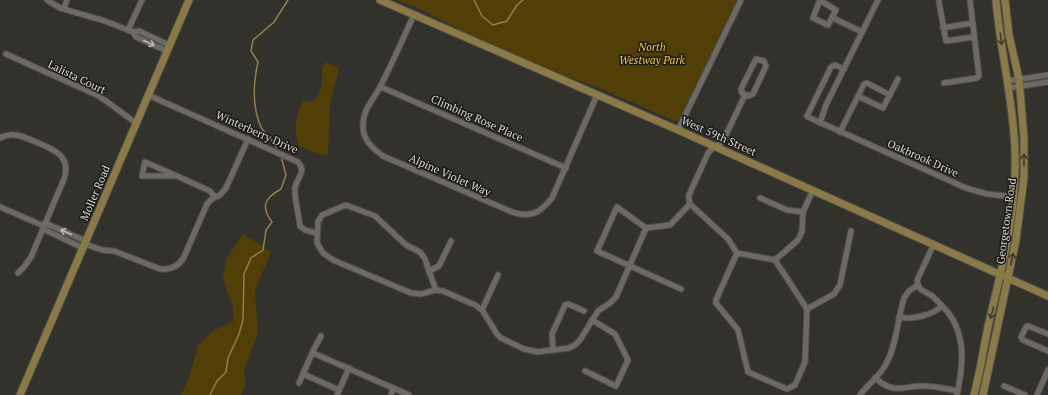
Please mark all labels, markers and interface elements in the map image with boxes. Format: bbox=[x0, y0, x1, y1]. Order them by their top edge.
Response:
one-way arrow bbox=[997, 32, 1005, 45]
one-way arrow bbox=[142, 40, 154, 47]
park label: North Westway Park bbox=[619, 40, 686, 67]
street label: Lalista Court bbox=[46, 57, 108, 97]
street label: Climbing Rose Place bbox=[429, 91, 526, 145]
street label: Winterberry Drive bbox=[214, 108, 301, 157]
street label: West 59th Street bbox=[679, 113, 759, 159]
street label: Oakbrook Drive bbox=[885, 136, 961, 180]
street label: Alpine Violet Way bbox=[407, 151, 493, 199]
one-way arrow bbox=[1020, 154, 1028, 167]
street label: Moller Road bbox=[77, 163, 113, 223]
street label: Georgetown Road bbox=[993, 177, 1019, 265]
one-way arrow bbox=[60, 227, 72, 235]
one-way arrow bbox=[1009, 253, 1017, 266]
one-way arrow bbox=[987, 306, 995, 319]

